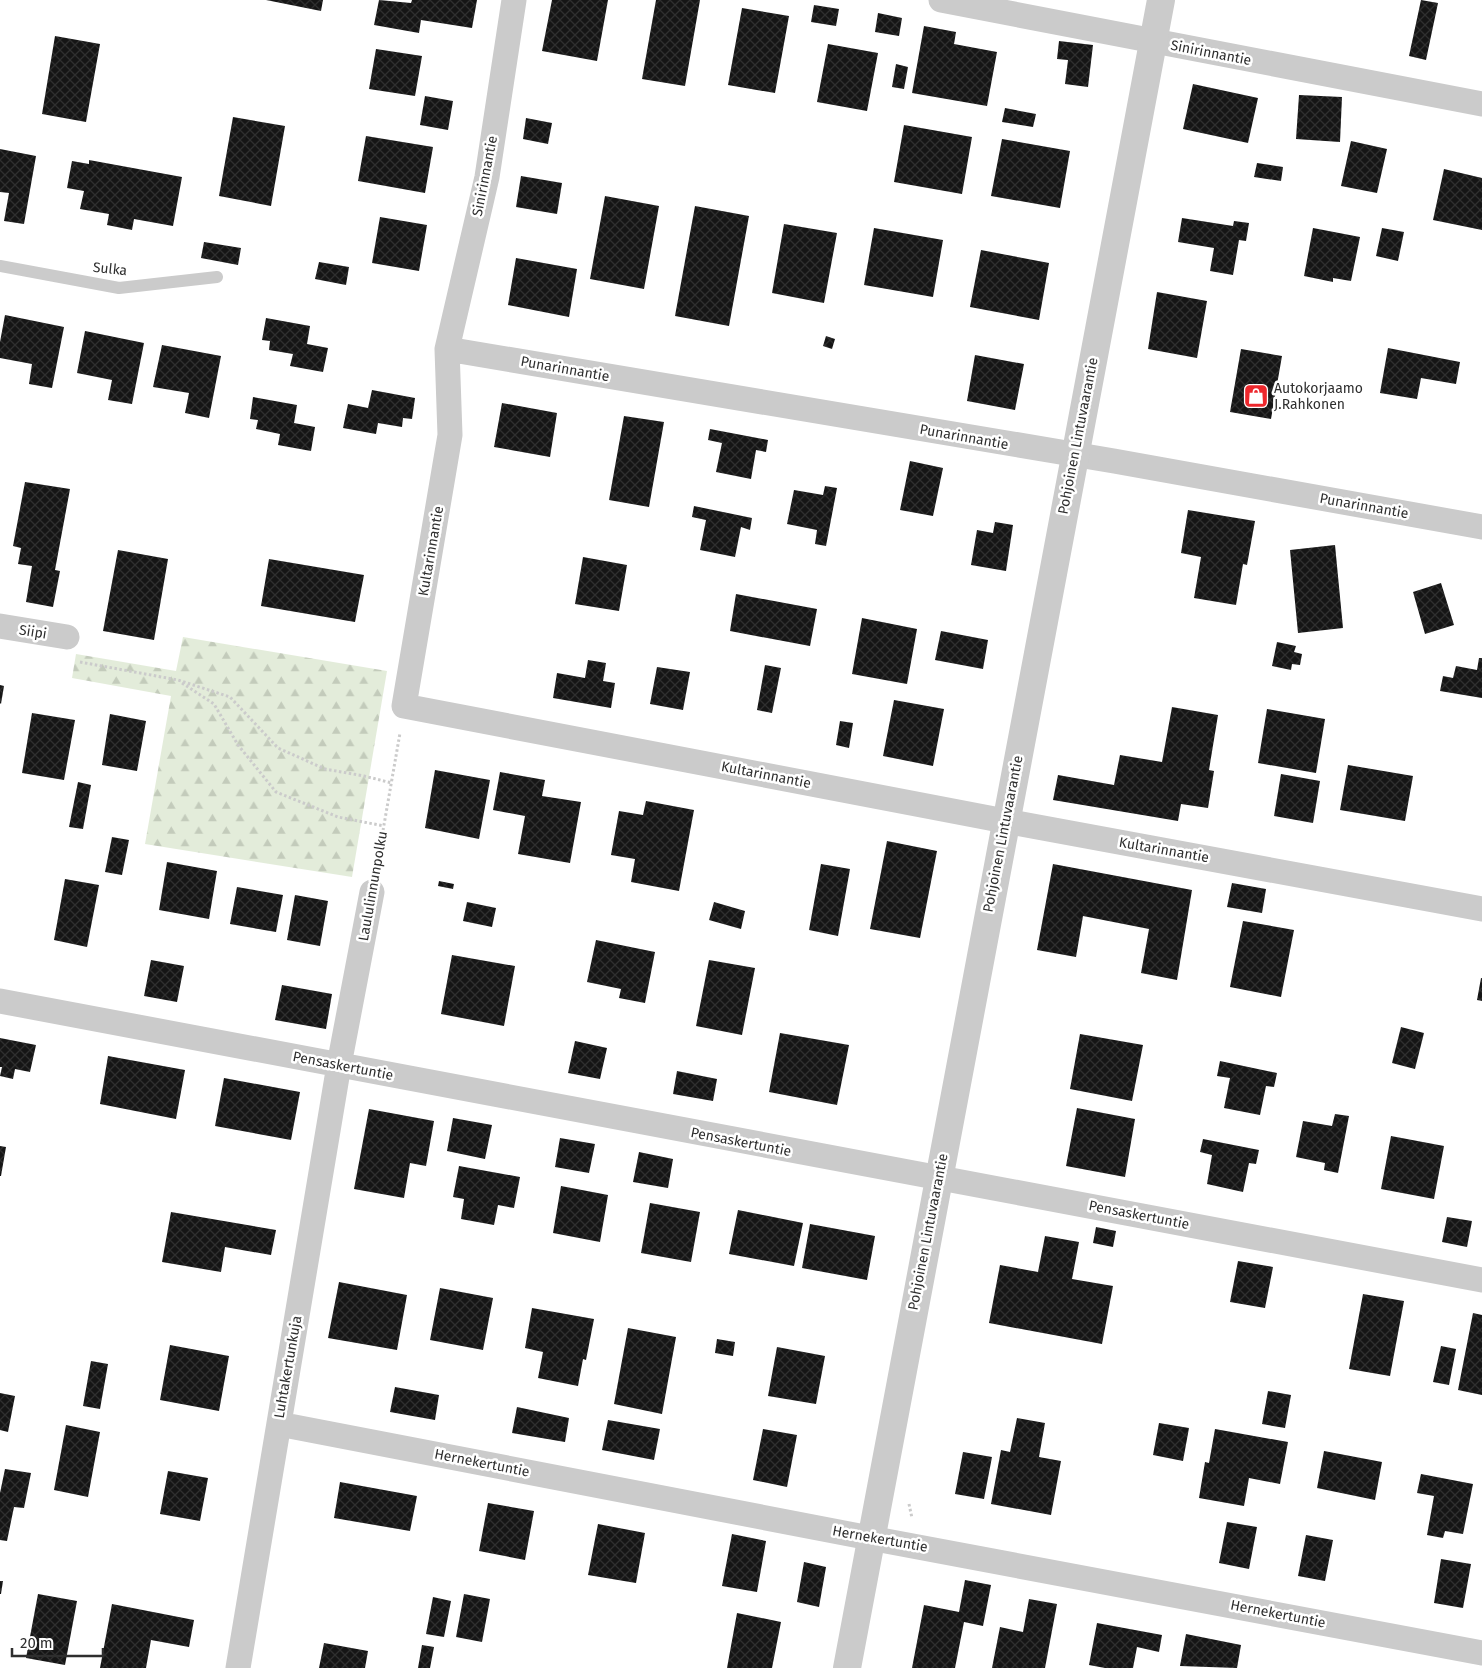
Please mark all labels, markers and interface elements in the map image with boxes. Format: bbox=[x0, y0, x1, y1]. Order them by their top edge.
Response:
street label: Sinirinnantie bbox=[1169, 37, 1253, 69]
street label: Sinirinnantie bbox=[469, 134, 501, 218]
street label: Sulka bbox=[92, 259, 128, 279]
street label: Punarinnantie bbox=[519, 353, 611, 385]
street label: Pohjoinen Lintuvaarantie bbox=[1054, 356, 1102, 516]
place label: Autokorjaamo J.Rahkonen bbox=[1274, 380, 1363, 413]
shop icon: Autokorjaamo J.Rahkonen bbox=[1243, 383, 1269, 409]
street label: Punarinnantie bbox=[918, 421, 1010, 453]
street label: Punarinnantie bbox=[1318, 490, 1410, 522]
street label: Kultarinnantie bbox=[415, 505, 447, 597]
street label: Siipi bbox=[18, 621, 48, 643]
street label: Pohjoinen Lintuvaarantie bbox=[979, 754, 1027, 914]
street label: Kultarinnantie bbox=[720, 758, 812, 792]
street label: Laululinnunpolku bbox=[355, 830, 391, 942]
street label: Kultarinnantie bbox=[1118, 834, 1210, 866]
street label: Pensaskertuntie bbox=[291, 1048, 395, 1084]
street label: Pensaskertuntie bbox=[689, 1124, 793, 1160]
street label: Pohjoinen Lintuvaarantie bbox=[904, 1152, 952, 1312]
street label: Pensaskertuntie bbox=[1087, 1197, 1191, 1233]
street label: Luhtakertunkuja bbox=[271, 1314, 305, 1420]
street label: Hernekertuntie bbox=[433, 1445, 531, 1481]
street label: Hernekertuntie bbox=[831, 1522, 929, 1556]
street label: Hernekertuntie bbox=[1229, 1596, 1327, 1632]
scale bar bbox=[12, 1626, 104, 1658]
text: 20 m bbox=[20, 1634, 53, 1652]

